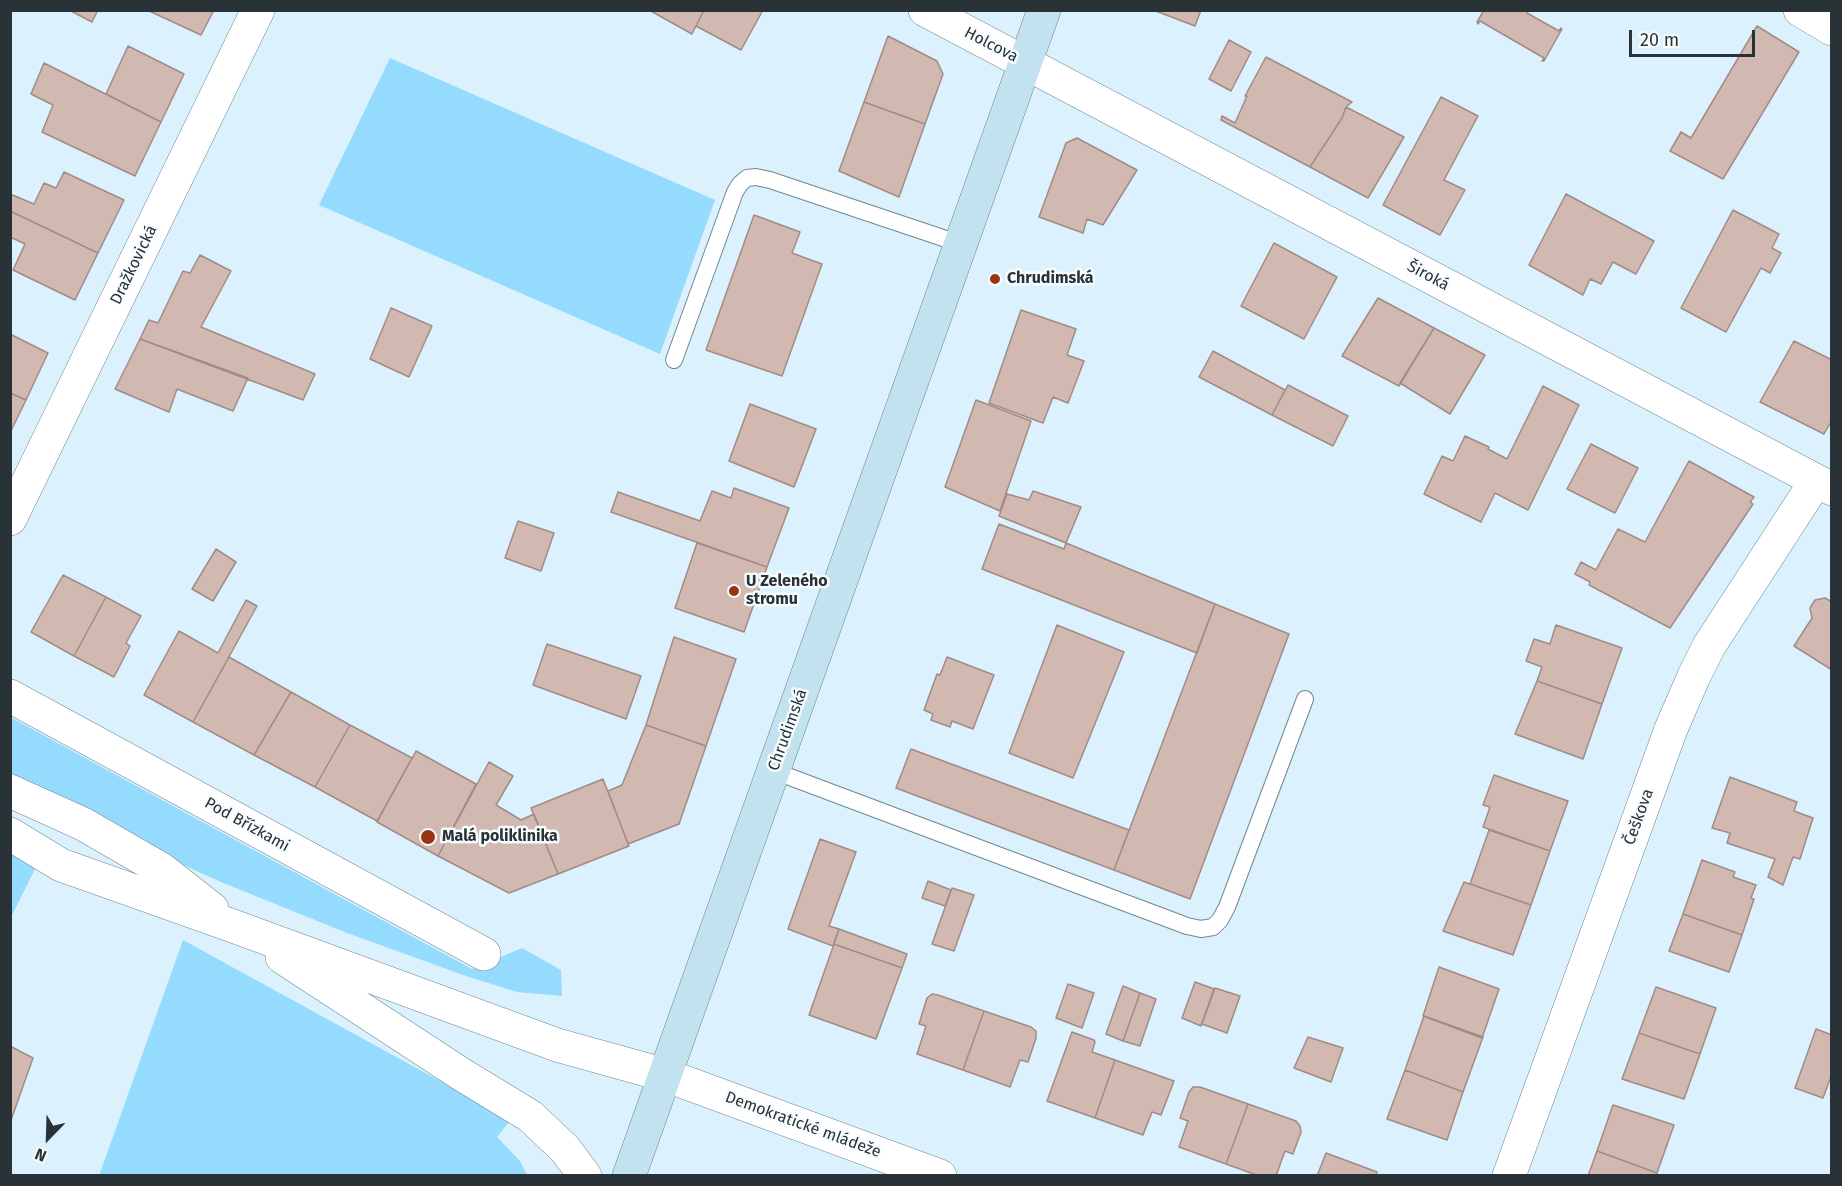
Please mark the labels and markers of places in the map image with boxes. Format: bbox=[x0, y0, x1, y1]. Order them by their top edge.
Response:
place label: Chrudimská bbox=[1007, 269, 1094, 289]
marker: Chrudimská bbox=[988, 272, 1002, 286]
place label: U Zeleného stromu bbox=[746, 572, 828, 610]
marker: U Zeleného stromu bbox=[727, 584, 741, 598]
place label: Malá poliklinika bbox=[442, 827, 558, 847]
marker: Malá poliklinika bbox=[419, 828, 437, 846]

